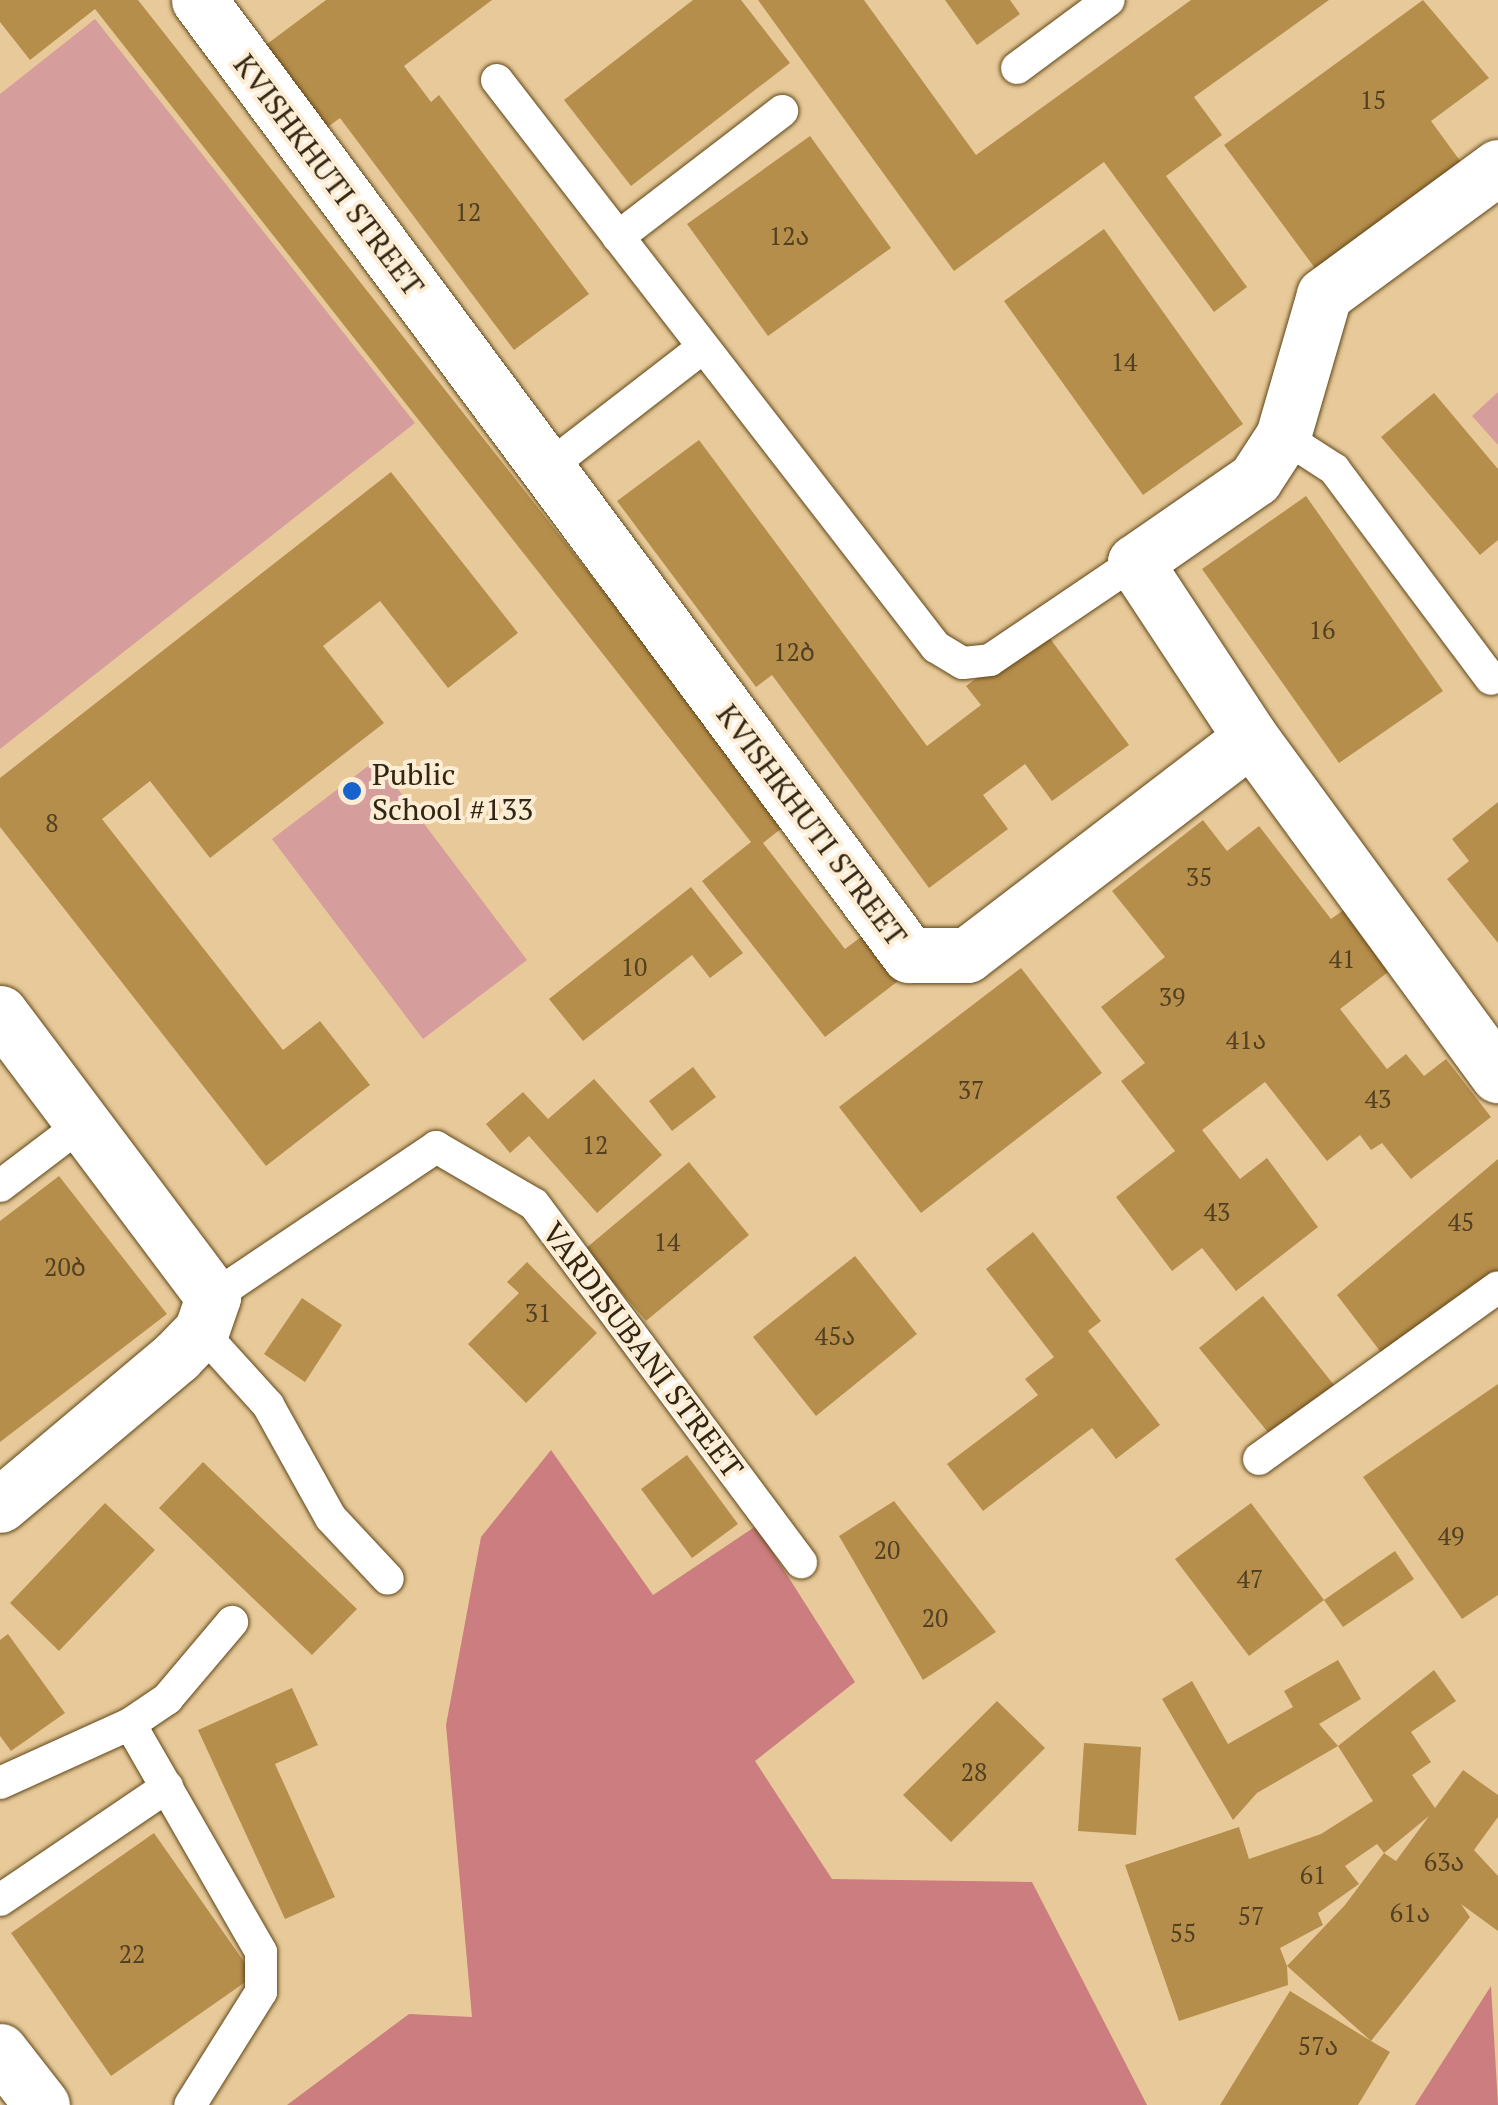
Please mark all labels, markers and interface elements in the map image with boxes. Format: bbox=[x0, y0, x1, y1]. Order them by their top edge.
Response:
street label: KVISHKHUTI STREET bbox=[226, 47, 432, 303]
house number: 15 bbox=[1360, 85, 1386, 115]
house number: 12 bbox=[455, 197, 481, 227]
house number: 12ა bbox=[769, 221, 809, 251]
house number: 14 bbox=[1111, 347, 1137, 377]
house number: 16 bbox=[1309, 615, 1335, 645]
house number: 12ბ bbox=[773, 637, 815, 667]
street label: KVISHKHUTI STREET bbox=[709, 697, 915, 953]
place label: Public School #133 bbox=[372, 756, 533, 826]
marker: Public School #133 bbox=[341, 780, 363, 802]
house number: 8 bbox=[45, 808, 59, 838]
house number: 35 bbox=[1186, 862, 1212, 892]
house number: 41 bbox=[1329, 944, 1355, 974]
house number: 10 bbox=[621, 952, 647, 982]
house number: 39 bbox=[1159, 982, 1185, 1012]
house number: 41ა bbox=[1226, 1025, 1266, 1055]
house number: 37 bbox=[958, 1075, 984, 1105]
house number: 43 bbox=[1365, 1084, 1391, 1114]
house number: 12 bbox=[582, 1130, 608, 1160]
house number: 43 bbox=[1204, 1197, 1230, 1227]
house number: 45 bbox=[1448, 1207, 1474, 1237]
street label: VARDISUBANI STREET bbox=[535, 1215, 751, 1485]
house number: 14 bbox=[654, 1227, 680, 1257]
house number: 20ბ bbox=[44, 1252, 86, 1282]
house number: 31 bbox=[525, 1298, 551, 1328]
house number: 45ა bbox=[815, 1321, 855, 1351]
house number: 49 bbox=[1438, 1521, 1464, 1551]
house number: 20 bbox=[874, 1535, 900, 1565]
house number: 47 bbox=[1237, 1564, 1263, 1594]
house number: 20 bbox=[922, 1603, 948, 1633]
house number: 28 bbox=[961, 1757, 987, 1787]
house number: 63ა bbox=[1424, 1847, 1464, 1877]
house number: 61 bbox=[1300, 1860, 1326, 1890]
house number: 61ა bbox=[1390, 1898, 1430, 1928]
house number: 57 bbox=[1238, 1901, 1264, 1931]
house number: 55 bbox=[1170, 1918, 1196, 1948]
house number: 22 bbox=[119, 1939, 145, 1969]
house number: 57ა bbox=[1298, 2031, 1338, 2061]

